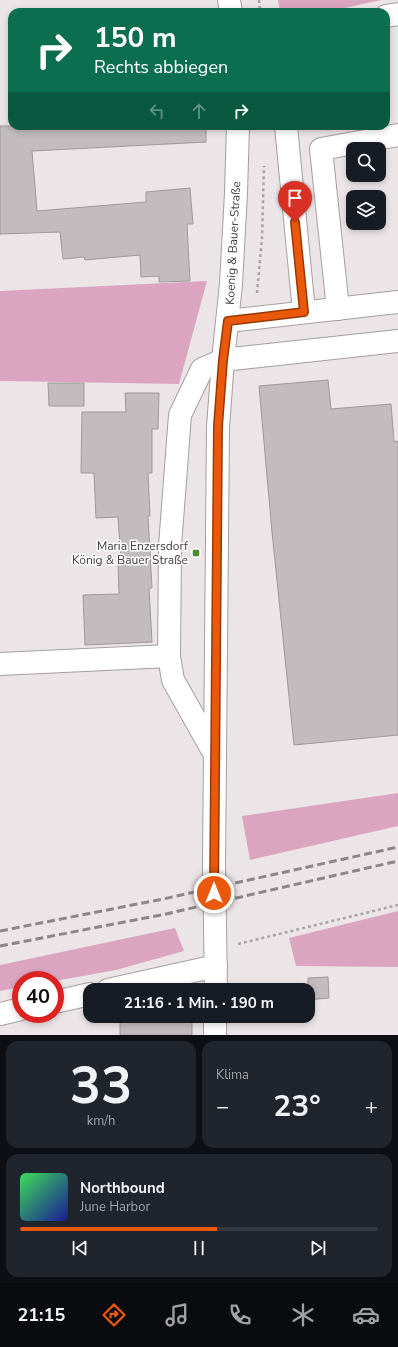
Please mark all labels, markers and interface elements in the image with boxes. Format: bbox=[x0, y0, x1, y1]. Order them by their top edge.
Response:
text: 150 m bbox=[94, 19, 177, 57]
icon: right bbox=[28, 24, 80, 76]
text: Rechts abbiegen bbox=[94, 55, 228, 79]
icon: left bbox=[146, 100, 168, 122]
icon: ahead bbox=[188, 100, 210, 122]
icon: right bbox=[230, 100, 252, 122]
map controls bbox=[346, 142, 386, 230]
button: search bbox=[346, 142, 386, 182]
street label: Koenig & Bauer-Straße bbox=[222, 181, 244, 305]
pin bbox=[278, 181, 312, 222]
icon: arrive bbox=[284, 187, 306, 209]
button: layers bbox=[346, 190, 386, 230]
place label: Maria Enzersdorf König & Bauer Straße bbox=[72, 538, 189, 568]
marker: Maria Enzersdorf König & Bauer Straße bbox=[191, 548, 201, 558]
position arrow bbox=[193, 872, 235, 914]
speed limit sign: 40 bbox=[12, 971, 64, 1023]
text: 21:16 · 1 Min. · 190 m bbox=[124, 993, 274, 1013]
text: 33 bbox=[70, 1050, 132, 1121]
text: Klima bbox=[216, 1066, 249, 1084]
text: 23° bbox=[273, 1086, 321, 1127]
text: − bbox=[216, 1092, 229, 1122]
text: + bbox=[365, 1092, 378, 1122]
text: km/h bbox=[87, 1112, 115, 1130]
text: Northbound bbox=[80, 1178, 165, 1198]
text: June Harbor bbox=[80, 1198, 150, 1216]
icon: previous bbox=[69, 1237, 91, 1259]
icon: pause bbox=[188, 1237, 210, 1259]
icon: next bbox=[307, 1237, 329, 1259]
icon: directions bbox=[100, 1301, 128, 1329]
icon: music bbox=[163, 1301, 191, 1329]
icon: phone bbox=[226, 1301, 254, 1329]
icon: climate bbox=[289, 1301, 317, 1329]
icon: car bbox=[352, 1301, 380, 1329]
text: 21:15 bbox=[18, 1303, 65, 1327]

